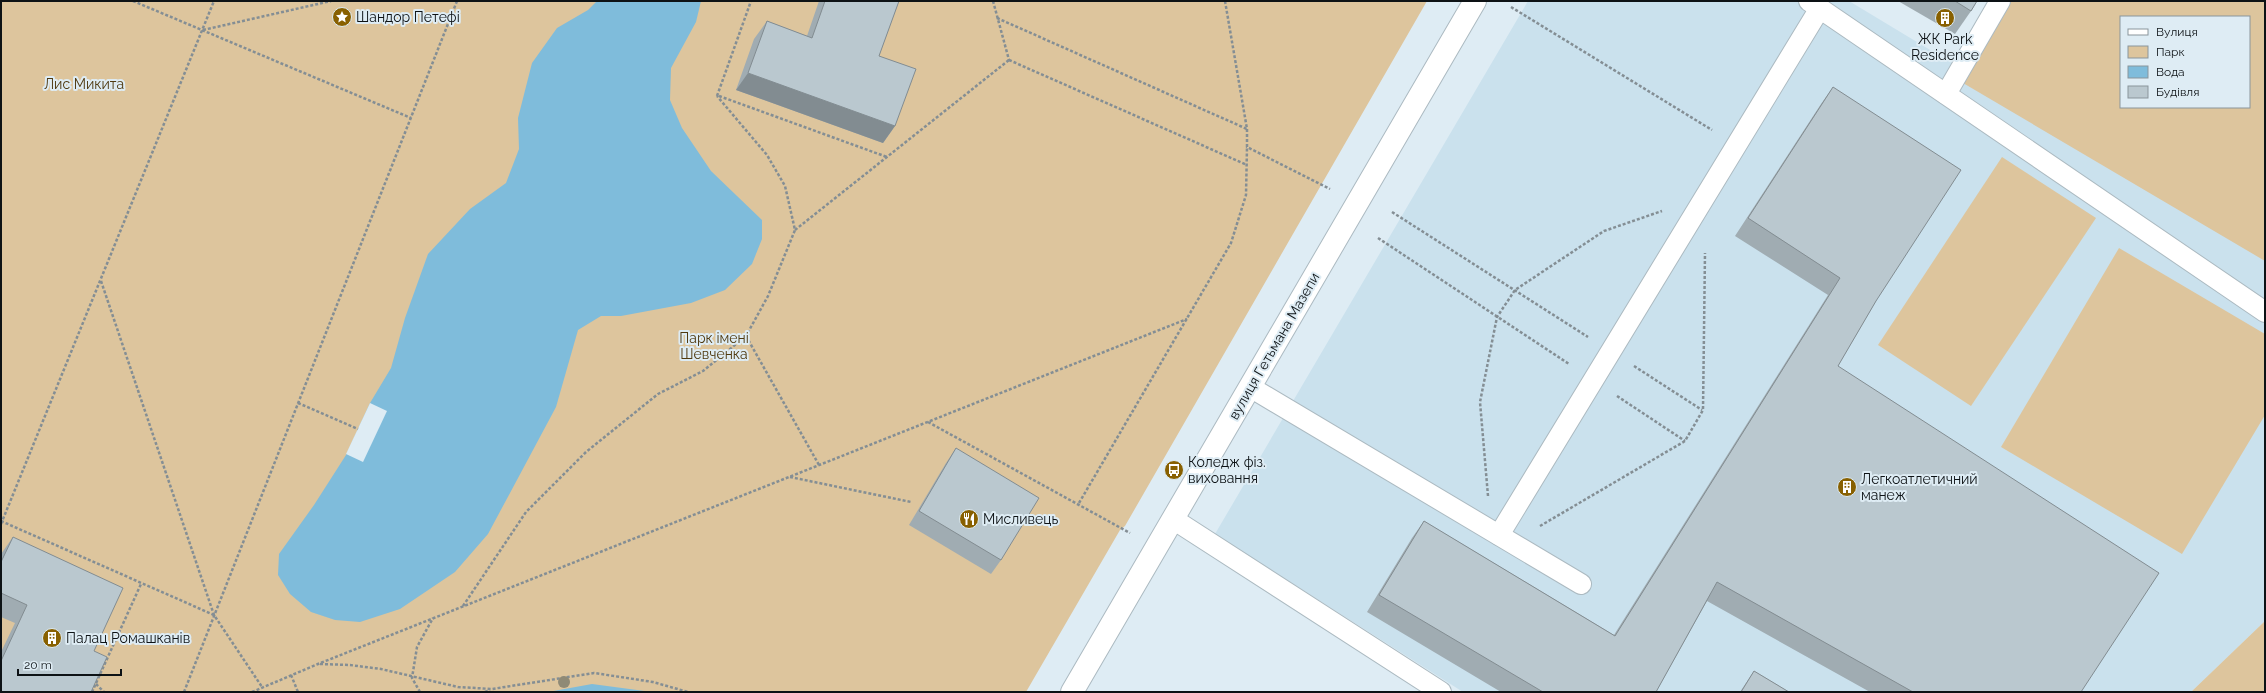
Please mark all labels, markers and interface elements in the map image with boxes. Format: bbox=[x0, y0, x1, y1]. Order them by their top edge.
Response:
place icon: Шандор Петефі bbox=[331, 6, 353, 28]
building icon: ЖК Park Residence bbox=[1934, 7, 1956, 29]
place label: Шандор Петефі bbox=[356, 9, 460, 25]
legend bbox=[2120, 16, 2250, 108]
text: Вулиця bbox=[2156, 25, 2198, 39]
place label: ЖК Park Residence bbox=[1911, 31, 1979, 63]
text: Парк bbox=[2156, 45, 2185, 59]
text: Вода bbox=[2156, 65, 2185, 79]
park label: Лис Микита bbox=[44, 76, 124, 92]
text: Будівля bbox=[2156, 85, 2199, 99]
street label: вулиця Гетьмана Мазепи bbox=[1225, 270, 1323, 422]
park label: Парк імені Шевченка bbox=[679, 330, 749, 362]
place label: Коледж фіз. виховання bbox=[1188, 454, 1266, 486]
bus stop icon: Коледж фіз. виховання bbox=[1163, 459, 1185, 481]
place label: Легкоатлетичний манеж bbox=[1861, 471, 1978, 503]
building icon: Легкоатлетичний манеж bbox=[1836, 476, 1858, 498]
restaurant icon: Мисливець bbox=[958, 508, 980, 530]
place label: Мисливець bbox=[983, 511, 1058, 527]
building icon: Палац Ромашканів bbox=[41, 627, 63, 649]
place label: Палац Ромашканів bbox=[66, 630, 190, 646]
scale bar bbox=[18, 651, 121, 677]
text: 20 m bbox=[24, 658, 52, 672]

